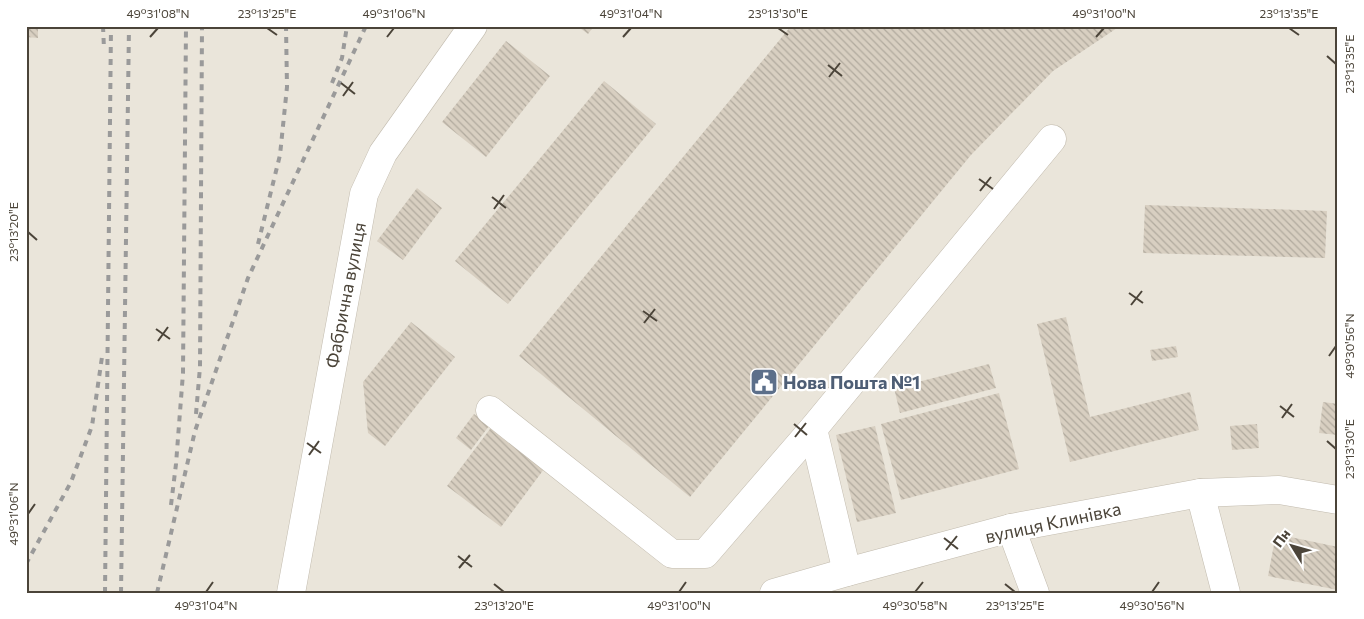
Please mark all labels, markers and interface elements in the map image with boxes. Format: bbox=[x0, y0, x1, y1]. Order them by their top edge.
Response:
text: 49°31'08"N bbox=[126, 6, 190, 20]
text: 23°13'25"E bbox=[238, 6, 296, 20]
text: 49°31'06"N bbox=[362, 6, 426, 20]
text: 49°31'04"N bbox=[599, 6, 663, 20]
text: 23°13'30"E bbox=[748, 6, 808, 20]
text: 49°31'00"N bbox=[1072, 6, 1136, 20]
text: 23°13'35"E bbox=[1260, 6, 1318, 20]
text: 23°13'35"E bbox=[1342, 35, 1356, 93]
text: 23°13'20"E bbox=[6, 202, 20, 262]
street label: Фабрична вулиця bbox=[320, 220, 370, 370]
text: 49°30'56"N bbox=[1342, 314, 1356, 378]
public building icon: Нова Пошта №1 bbox=[749, 367, 779, 397]
place label: Нова Пошта №1 bbox=[783, 371, 920, 393]
text: 23°13'30"E bbox=[1342, 419, 1356, 479]
text: 49°31'06"N bbox=[6, 482, 20, 546]
street label: вулиця Клинівка bbox=[983, 497, 1123, 547]
north arrow bbox=[1266, 522, 1316, 572]
text: Пн bbox=[1269, 525, 1294, 550]
text: 49°31'04"N bbox=[174, 598, 238, 612]
text: 23°13'20"E bbox=[474, 598, 534, 612]
text: 49°31'00"N bbox=[647, 598, 711, 612]
text: 49°30'58"N bbox=[883, 598, 947, 612]
text: 23°13'25"E bbox=[986, 598, 1044, 612]
text: 49°30'56"N bbox=[1120, 598, 1184, 612]

